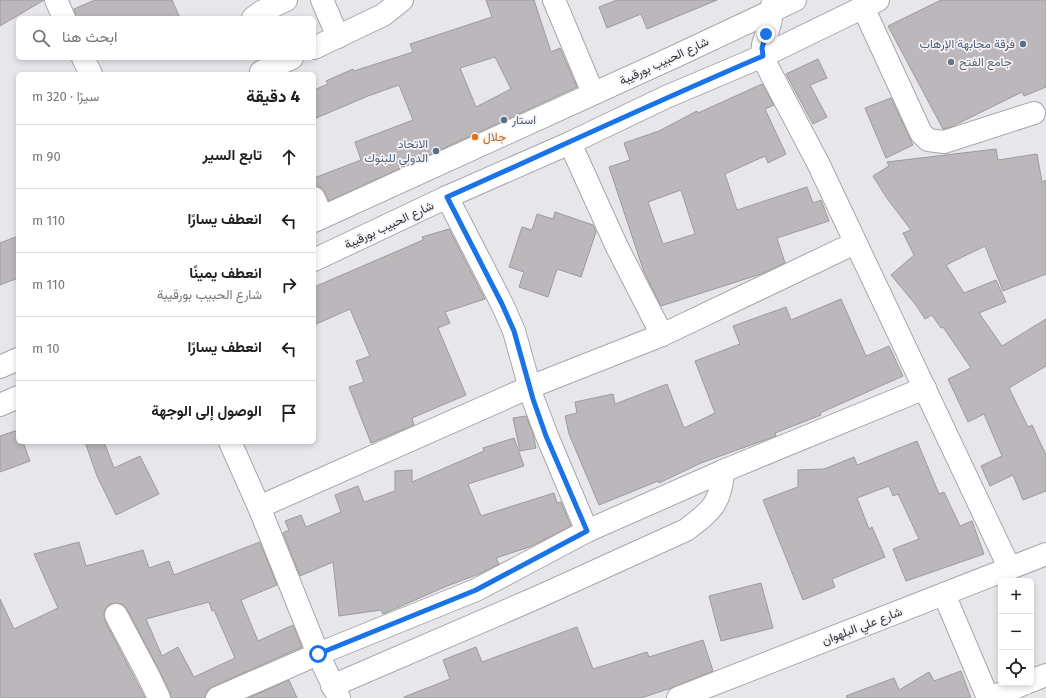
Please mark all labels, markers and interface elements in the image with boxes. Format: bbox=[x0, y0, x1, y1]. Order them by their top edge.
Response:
search box bbox=[16, 16, 316, 60]
route end bbox=[757, 25, 775, 43]
icon: search bbox=[30, 27, 52, 49]
text: ابحث هنا bbox=[62, 28, 117, 46]
street label: شارع الحبيب بورقيبة bbox=[617, 34, 712, 90]
place label: فرقة مجابهة الإرهاب bbox=[919, 37, 1015, 52]
marker: فرقة مجابهة الإرهاب bbox=[1018, 39, 1028, 49]
place label: جامع الفتح bbox=[959, 55, 1012, 71]
marker: جامع الفتح bbox=[946, 57, 956, 67]
text: 4 دقيقة bbox=[246, 86, 300, 107]
text: سيرًا · 320 m bbox=[32, 89, 99, 104]
place label: استار bbox=[511, 113, 536, 128]
marker: استار bbox=[499, 115, 509, 125]
place label: جلال bbox=[483, 130, 506, 145]
marker: جلال bbox=[470, 132, 480, 142]
place label: الاتحاد الدولي للبنوك bbox=[364, 137, 428, 168]
text: تابع السير bbox=[203, 146, 262, 164]
icon: ahead bbox=[278, 146, 300, 168]
marker: الاتحاد الدولي للبنوك bbox=[431, 146, 441, 156]
text: 90 m bbox=[32, 149, 61, 164]
street label: شارع الحبيب بورقيبة bbox=[342, 198, 437, 254]
text: انعطف يسارًا bbox=[187, 210, 262, 228]
icon: left bbox=[278, 210, 300, 232]
text: 110 m bbox=[32, 213, 65, 228]
text: انعطف يمينًا bbox=[189, 264, 262, 282]
icon: right bbox=[278, 274, 300, 296]
text: 110 m bbox=[32, 277, 65, 292]
text: شارع الحبيب بورقيبة bbox=[157, 287, 262, 302]
text: انعطف يسارًا bbox=[187, 338, 262, 356]
icon: left bbox=[278, 338, 300, 360]
text: 10 m bbox=[32, 341, 60, 356]
text: الوصول إلى الوجهة bbox=[151, 402, 262, 420]
icon: arrive bbox=[278, 402, 300, 424]
map controls bbox=[998, 578, 1034, 686]
button: + bbox=[998, 578, 1034, 614]
street label: شارع علي البلهوان bbox=[820, 604, 905, 651]
button: − bbox=[998, 614, 1034, 650]
route start bbox=[309, 645, 327, 663]
button: locate bbox=[998, 650, 1034, 686]

